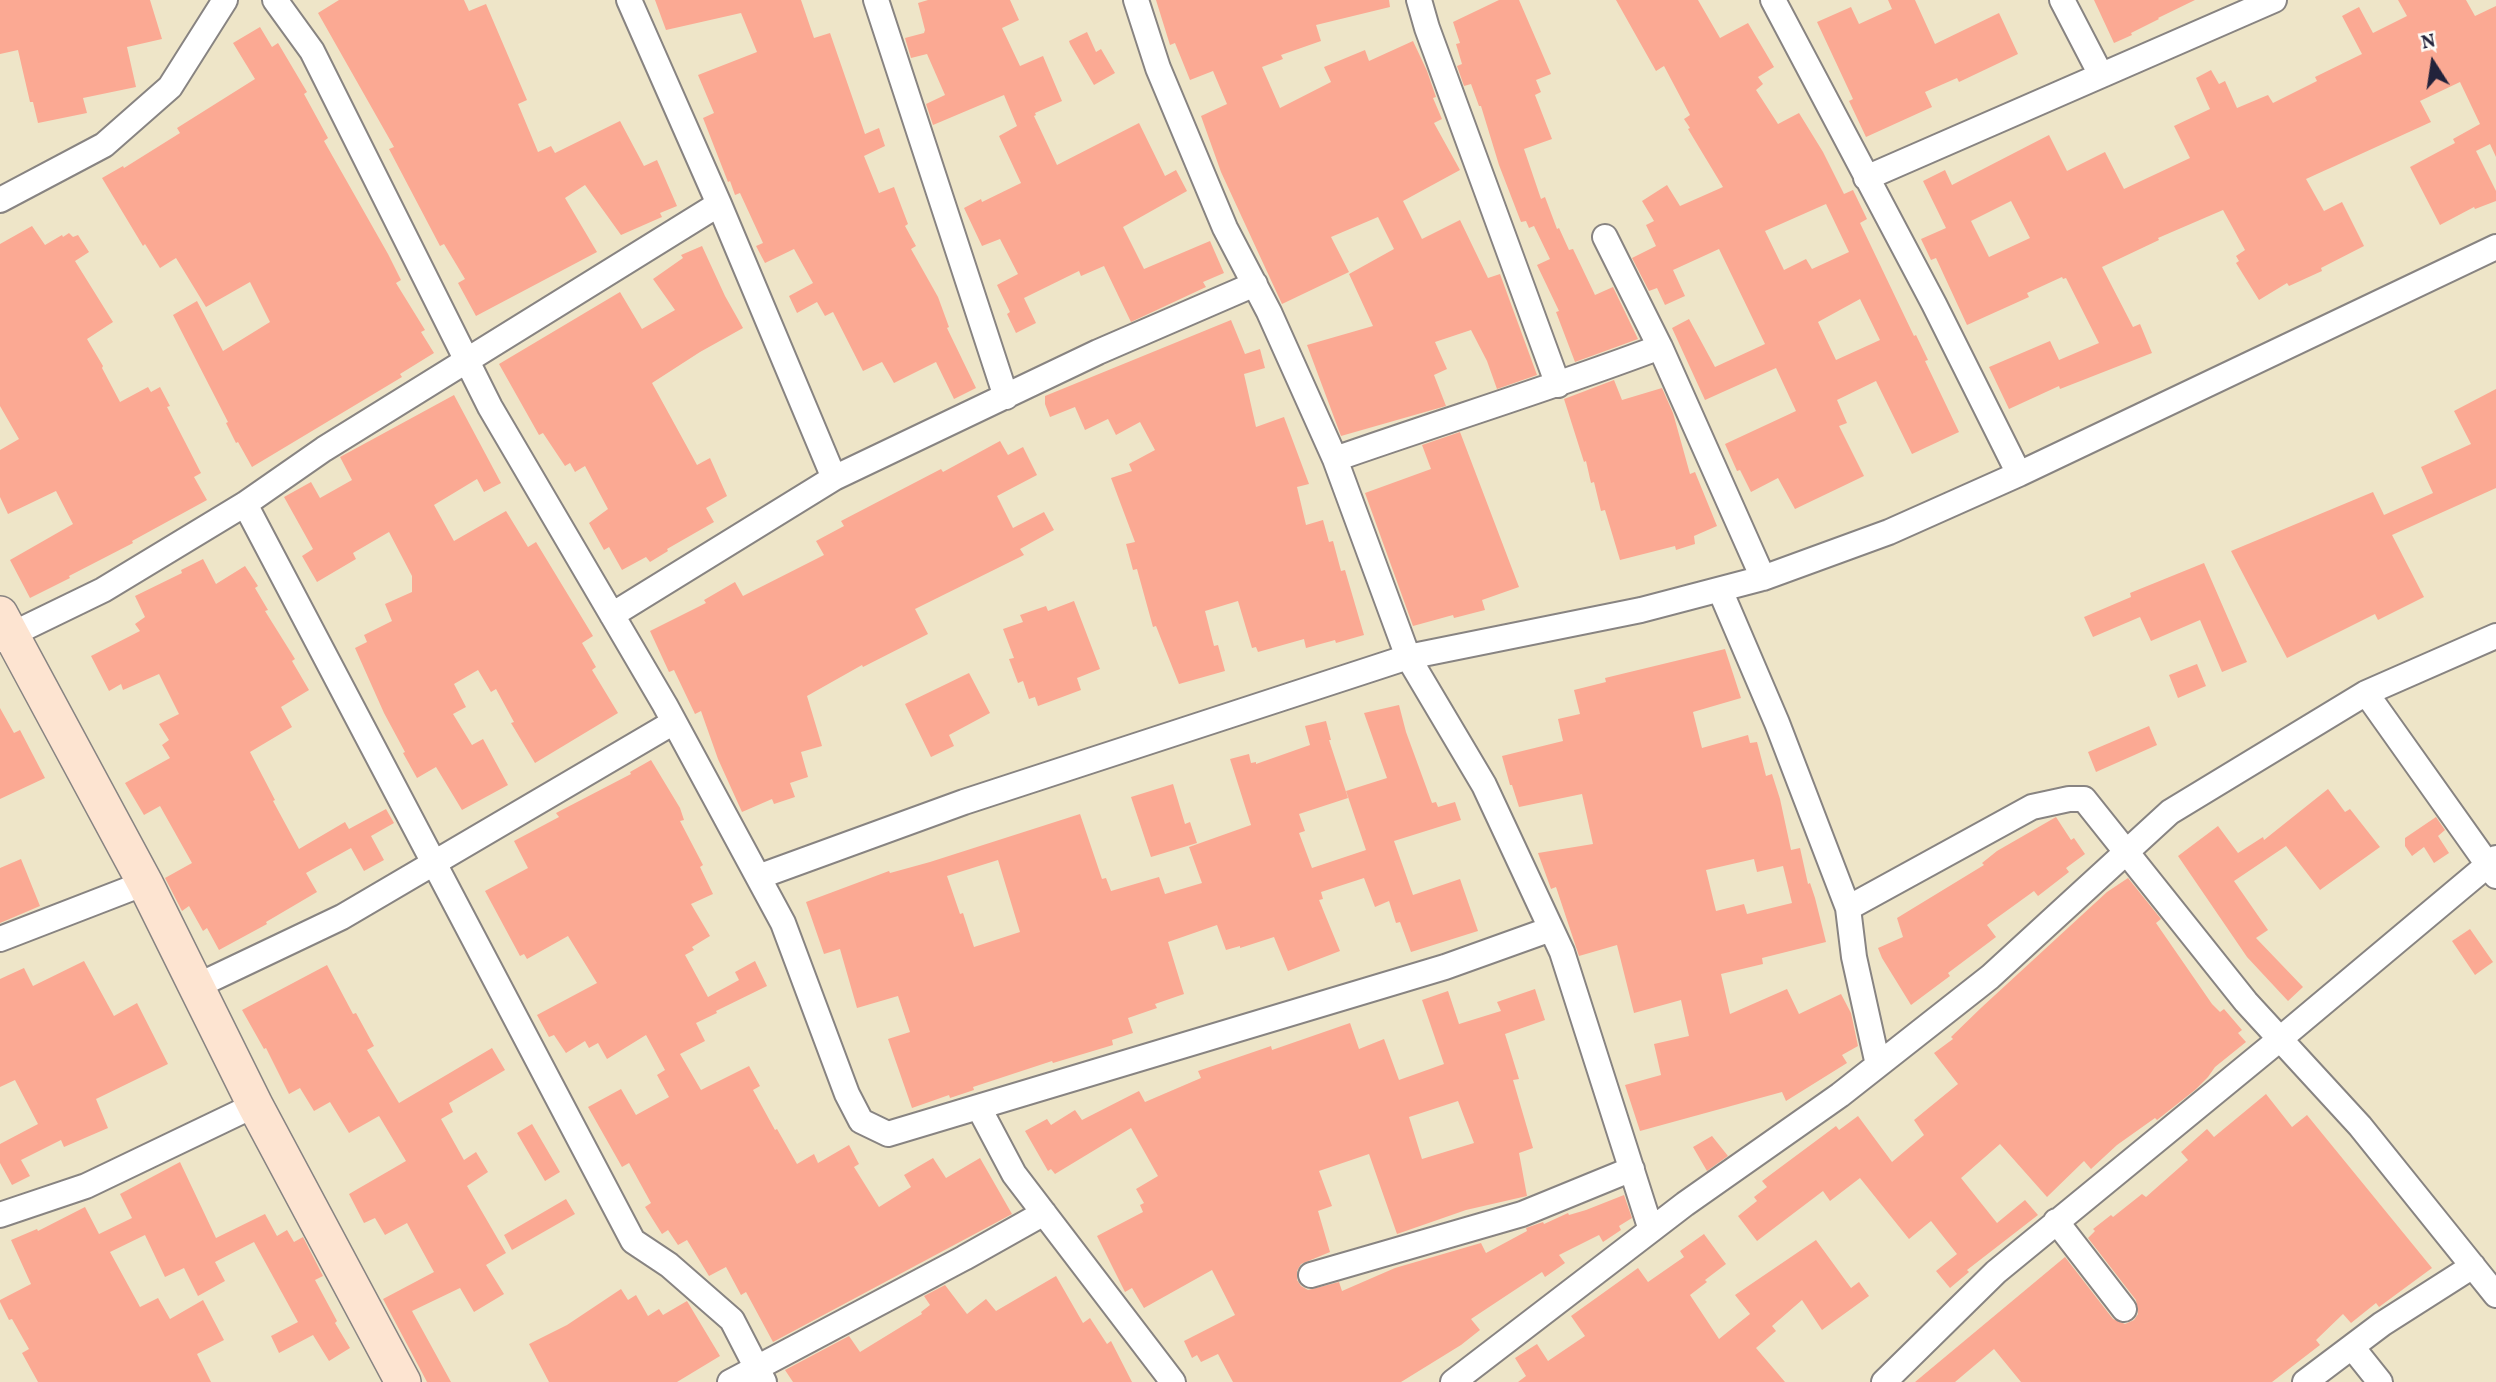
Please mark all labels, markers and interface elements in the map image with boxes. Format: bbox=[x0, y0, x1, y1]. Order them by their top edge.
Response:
north arrow bbox=[2398, 28, 2468, 98]
text: N bbox=[2419, 28, 2438, 57]

